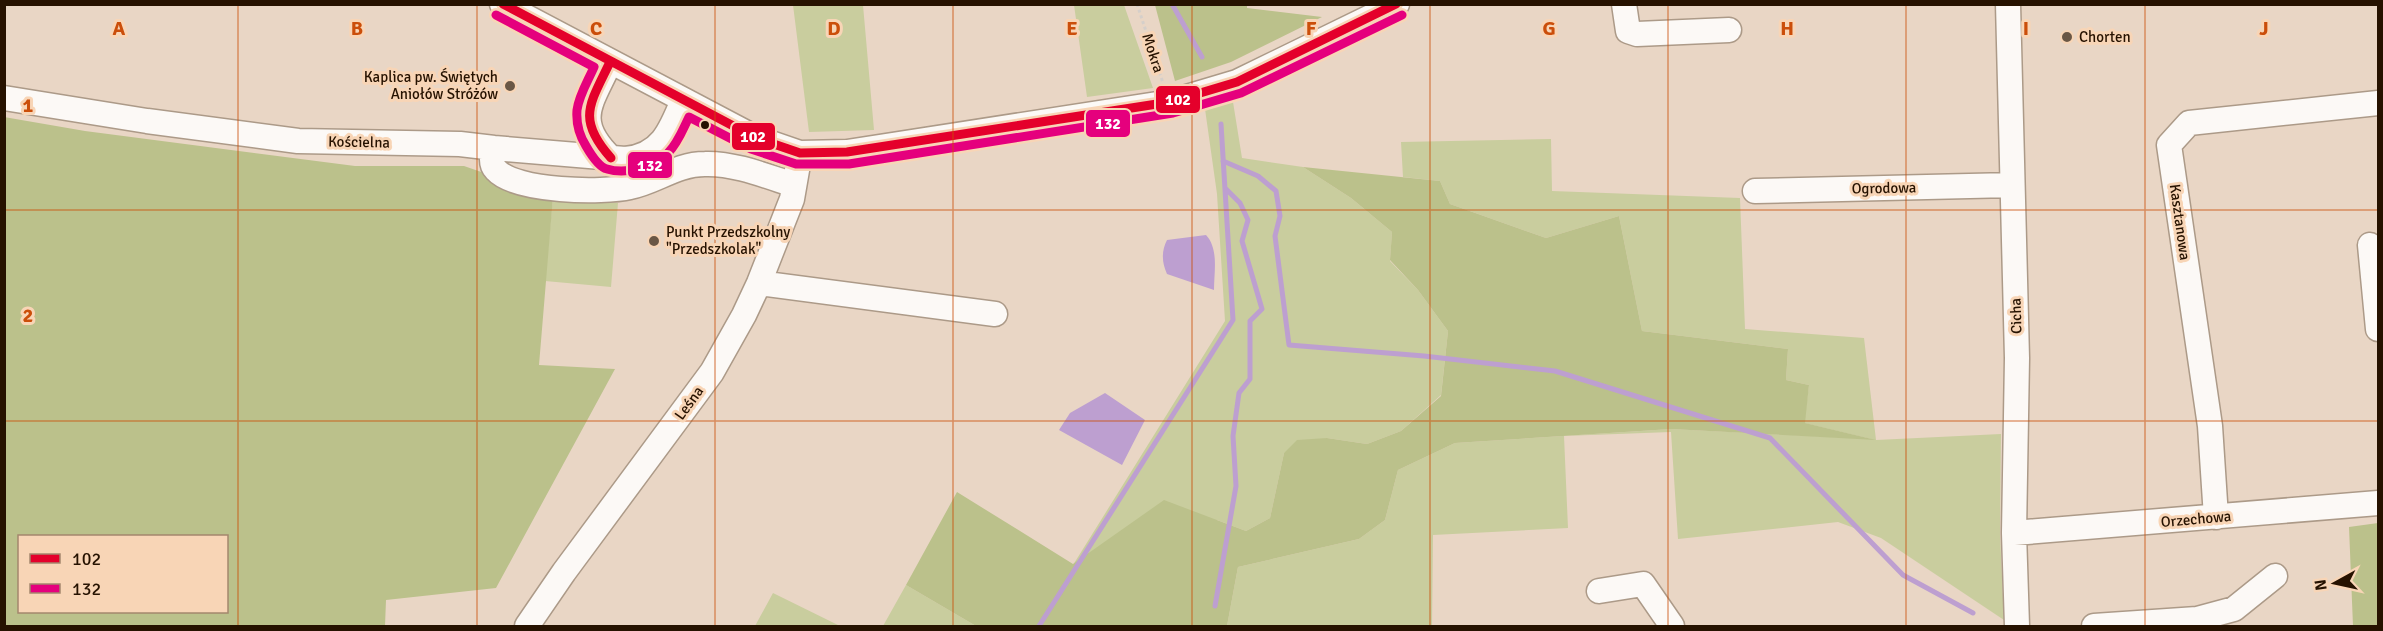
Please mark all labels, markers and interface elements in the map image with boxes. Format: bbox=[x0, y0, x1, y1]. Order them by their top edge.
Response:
text: A bbox=[113, 16, 126, 41]
text: B bbox=[351, 16, 363, 41]
text: C bbox=[590, 16, 602, 41]
text: D bbox=[827, 16, 841, 41]
text: E bbox=[1066, 16, 1078, 41]
text: F bbox=[1306, 16, 1317, 41]
text: G bbox=[1542, 16, 1556, 41]
text: H bbox=[1780, 16, 1794, 41]
text: I bbox=[2023, 16, 2029, 41]
text: J bbox=[2259, 16, 2269, 41]
place label: Chorten bbox=[2079, 28, 2131, 46]
marker: Chorten bbox=[2060, 30, 2074, 44]
street label: Mokra bbox=[1138, 31, 1168, 75]
place label: Kaplica pw. Świętych Aniołów Stróżów bbox=[364, 67, 498, 103]
marker: Kaplica pw. Świętych Aniołów Stróżów bbox=[503, 79, 517, 93]
line badge: 102 bbox=[1155, 85, 1201, 114]
text: 102 bbox=[1165, 90, 1191, 110]
text: 1 bbox=[23, 93, 34, 118]
line badge: 132 bbox=[1085, 109, 1131, 138]
text: 132 bbox=[1095, 114, 1121, 134]
unlabelled marker bbox=[699, 119, 711, 131]
line badge: 102 bbox=[731, 122, 776, 151]
text: 102 bbox=[740, 127, 766, 147]
street label: Kościelna bbox=[328, 132, 390, 152]
line badge: 132 bbox=[627, 151, 673, 179]
text: 132 bbox=[637, 156, 663, 176]
street label: Ogrodowa bbox=[1851, 178, 1917, 198]
street label: Kasztanowa bbox=[2166, 183, 2194, 261]
place label: Punkt Przedszkolny "Przedszkolak" bbox=[666, 223, 790, 258]
marker: Punkt Przedszkolny "Przedszkolak" bbox=[647, 234, 661, 248]
street label: Cicha bbox=[2006, 298, 2026, 334]
text: 2 bbox=[23, 303, 33, 328]
street label: Leśna bbox=[671, 383, 707, 423]
street label: Orzechowa bbox=[2160, 507, 2232, 531]
legend bbox=[18, 535, 228, 613]
text: 102 bbox=[72, 548, 101, 570]
north arrow bbox=[2305, 553, 2365, 613]
text: 132 bbox=[72, 578, 101, 600]
text: N bbox=[2310, 578, 2332, 592]

